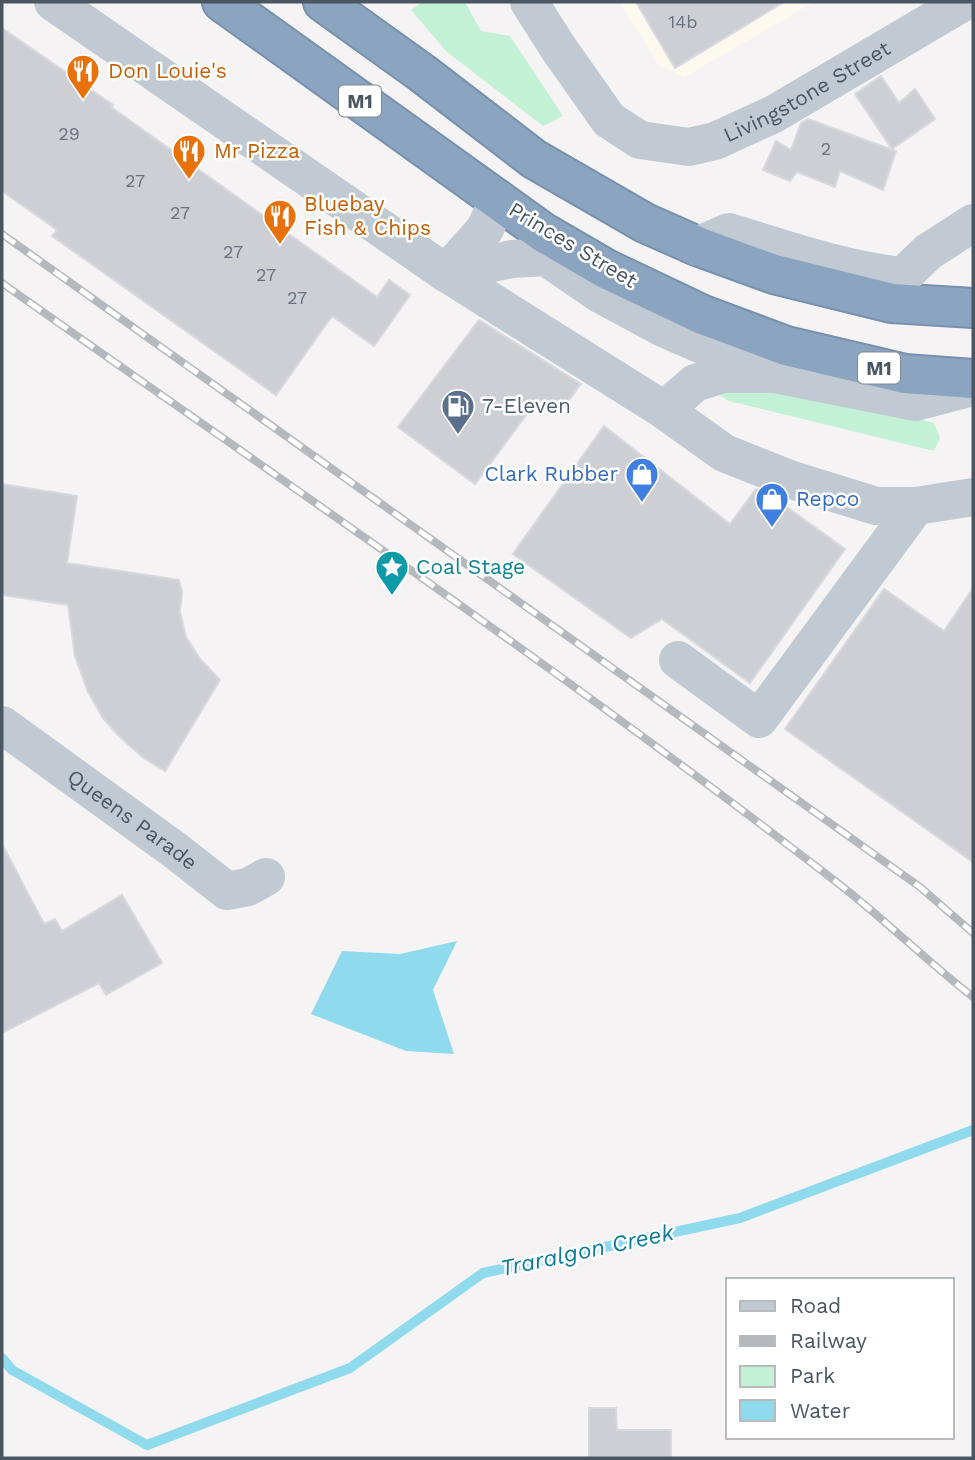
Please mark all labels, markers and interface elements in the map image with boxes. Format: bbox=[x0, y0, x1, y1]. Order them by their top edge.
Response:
house number: 14b bbox=[668, 11, 698, 32]
street label: Livingstone Street bbox=[719, 35, 895, 147]
restaurant icon: Don Louie's bbox=[64, 52, 102, 101]
place label: Don Louie's bbox=[108, 58, 227, 83]
road number: M1 bbox=[339, 86, 381, 116]
house number: 29 bbox=[58, 123, 80, 144]
restaurant icon: Mr Pizza bbox=[170, 132, 208, 181]
place label: Mr Pizza bbox=[214, 138, 300, 163]
house number: 2 bbox=[821, 138, 831, 159]
house number: 27 bbox=[125, 170, 145, 191]
place label: Bluebay Fish & Chips bbox=[304, 191, 431, 240]
street label: Princes Street bbox=[505, 196, 642, 293]
restaurant icon: Bluebay Fish & Chips bbox=[261, 197, 299, 246]
house number: 27 bbox=[170, 202, 190, 223]
house number: 27 bbox=[223, 241, 243, 262]
house number: 27 bbox=[256, 264, 276, 285]
house number: 27 bbox=[287, 287, 307, 308]
road number: M1 bbox=[858, 352, 900, 384]
fuel station icon: 7-Eleven bbox=[439, 387, 477, 436]
place label: 7-Eleven bbox=[482, 393, 571, 418]
shop icon: Clark Rubber bbox=[623, 455, 661, 504]
place label: Clark Rubber bbox=[484, 461, 618, 486]
shop icon: Repco bbox=[753, 480, 791, 529]
place label: Repco bbox=[796, 486, 859, 511]
place icon: Coal Stage bbox=[373, 548, 411, 597]
place label: Coal Stage bbox=[416, 554, 525, 579]
street label: Queens Parade bbox=[63, 764, 202, 875]
water label: Traralgon Creek bbox=[498, 1219, 678, 1282]
legend bbox=[726, 1278, 954, 1439]
text: Road bbox=[790, 1293, 841, 1318]
text: Railway bbox=[790, 1328, 867, 1353]
text: Park bbox=[790, 1363, 835, 1388]
text: Water bbox=[790, 1398, 851, 1423]

